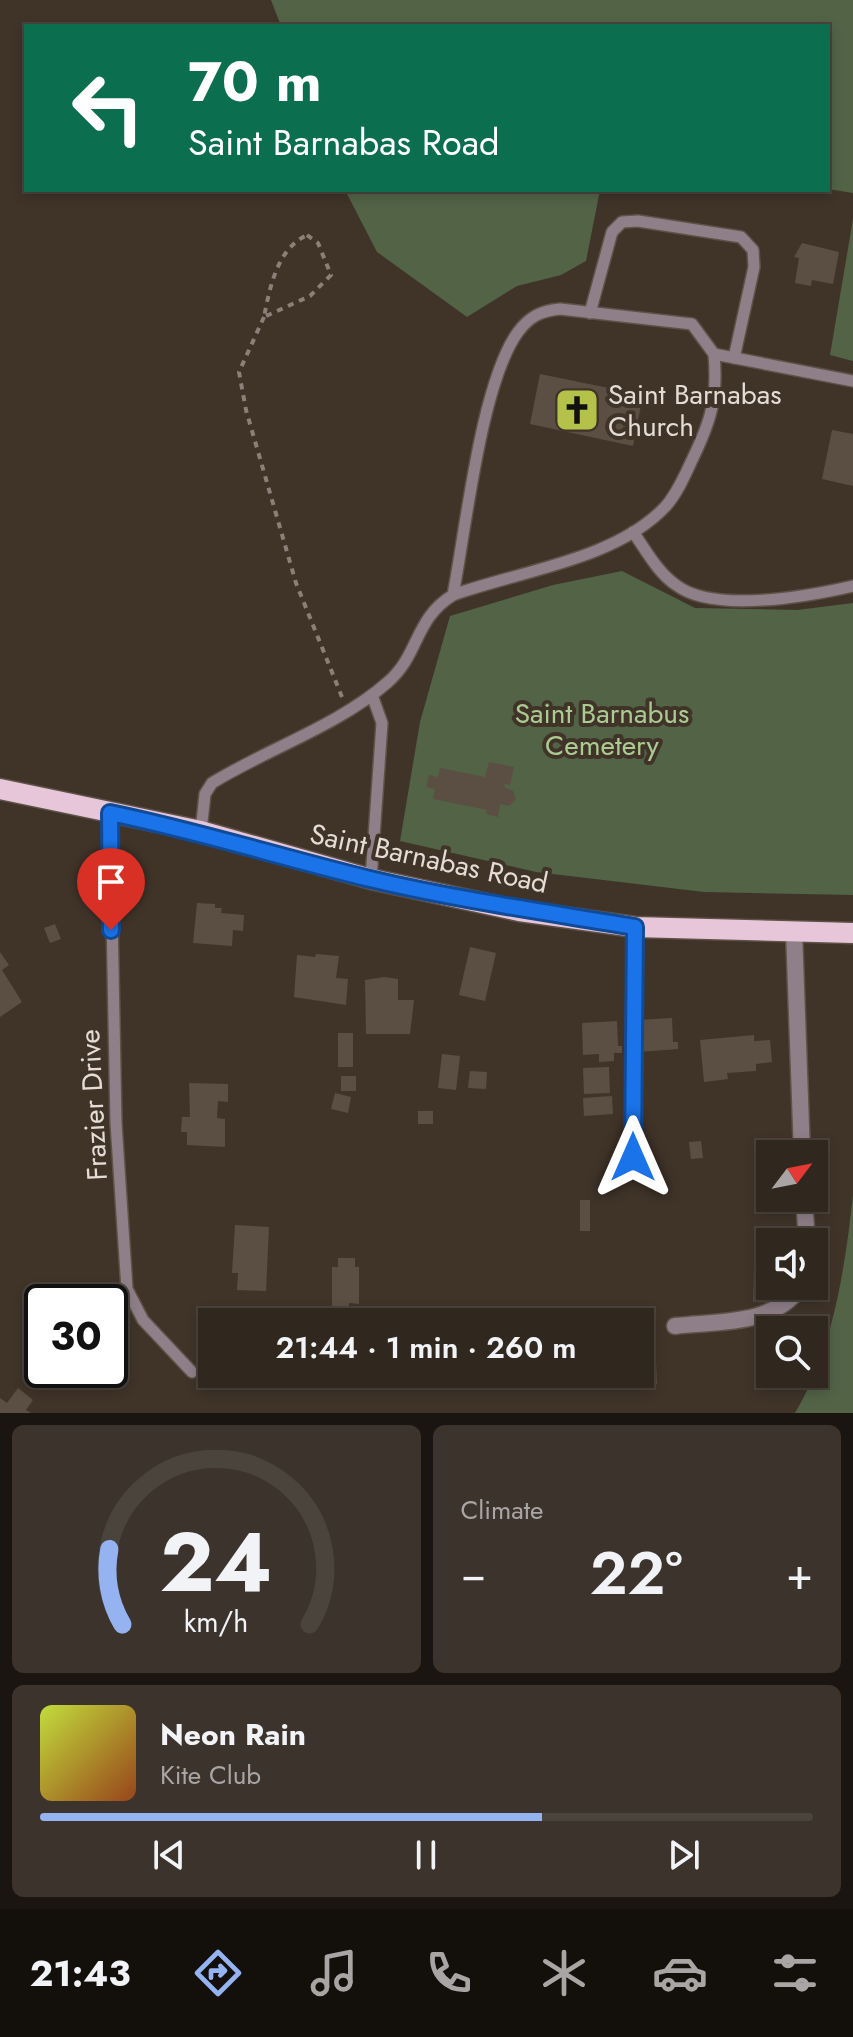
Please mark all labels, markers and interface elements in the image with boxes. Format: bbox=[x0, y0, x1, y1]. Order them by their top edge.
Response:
text: 70 m bbox=[188, 41, 322, 122]
icon: left bbox=[56, 56, 160, 160]
text: Saint Barnabas Road bbox=[188, 116, 500, 168]
place label: Saint Barnabas Church bbox=[608, 374, 782, 447]
church icon: Saint Barnabas Church bbox=[553, 386, 601, 434]
park label: Saint Barnabus Cemetery bbox=[515, 693, 689, 766]
street label: Saint Barnabas Road bbox=[306, 813, 552, 904]
pin bbox=[77, 848, 145, 930]
icon: arrive bbox=[89, 860, 133, 904]
street label: Frazier Drive bbox=[69, 1028, 118, 1182]
position arrow bbox=[591, 1115, 675, 1199]
north arrow bbox=[756, 1140, 828, 1212]
map controls bbox=[756, 1140, 828, 1388]
button: sound bbox=[756, 1228, 828, 1300]
speed limit sign: 30 bbox=[24, 1284, 128, 1388]
button: search bbox=[756, 1316, 828, 1388]
text: 21:44 · 1 min · 260 m bbox=[275, 1326, 577, 1369]
text: Climate bbox=[461, 1491, 543, 1529]
text: 24 bbox=[160, 1502, 273, 1622]
text: 22° bbox=[590, 1530, 683, 1617]
text: − bbox=[461, 1542, 486, 1606]
text: + bbox=[786, 1542, 813, 1606]
text: km/h bbox=[184, 1601, 249, 1643]
text: Neon Rain bbox=[160, 1713, 306, 1756]
text: Kite Club bbox=[160, 1756, 261, 1794]
icon: previous bbox=[147, 1833, 191, 1877]
icon: pause bbox=[404, 1833, 448, 1877]
icon: next bbox=[662, 1833, 706, 1877]
icon: directions bbox=[190, 1945, 246, 2001]
icon: music bbox=[306, 1945, 362, 2001]
icon: phone bbox=[421, 1945, 477, 2001]
icon: climate bbox=[536, 1945, 592, 2001]
icon: car bbox=[652, 1945, 708, 2001]
icon: filters bbox=[767, 1945, 823, 2001]
text: 21:43 bbox=[30, 1947, 131, 1999]

